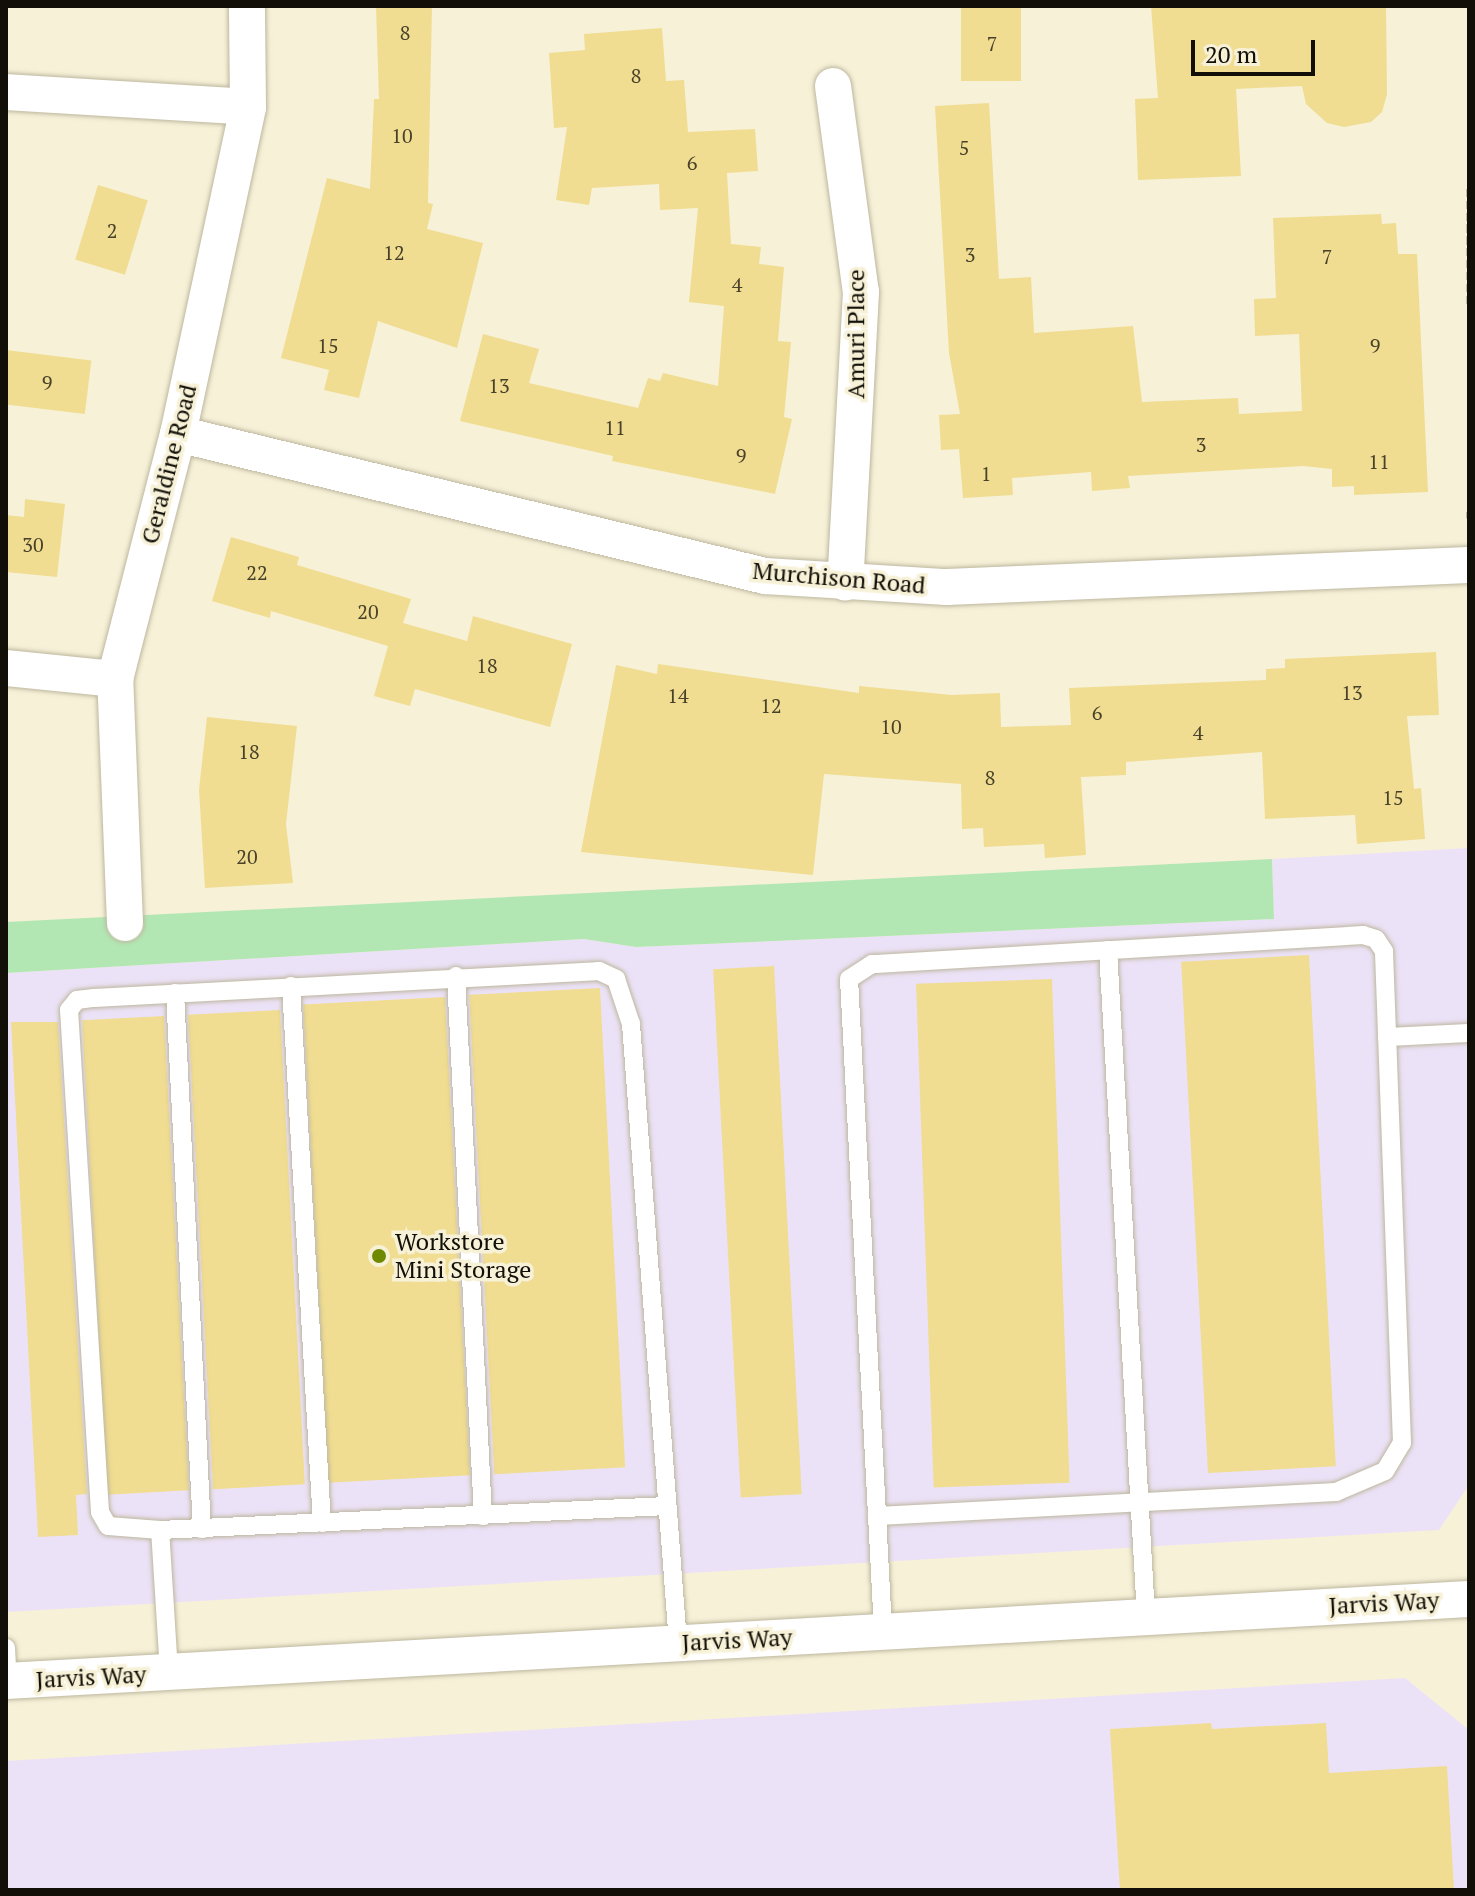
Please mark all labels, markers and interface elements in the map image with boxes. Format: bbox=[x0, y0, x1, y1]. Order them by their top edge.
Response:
house number: 8 bbox=[400, 20, 410, 44]
scale bar bbox=[1195, 24, 1319, 74]
house number: 7 bbox=[987, 31, 997, 55]
text: 20 m bbox=[1205, 38, 1257, 70]
house number: 8 bbox=[631, 63, 641, 87]
house number: 10 bbox=[391, 123, 413, 147]
house number: 5 bbox=[959, 135, 969, 159]
house number: 6 bbox=[687, 150, 697, 174]
house number: 2 bbox=[107, 218, 117, 242]
house number: 12 bbox=[383, 240, 405, 264]
house number: 3 bbox=[965, 242, 975, 266]
house number: 7 bbox=[1322, 244, 1332, 268]
street label: Amuri Place bbox=[842, 269, 870, 399]
house number: 4 bbox=[732, 272, 742, 296]
house number: 15 bbox=[317, 333, 339, 357]
house number: 9 bbox=[1370, 333, 1380, 357]
house number: 9 bbox=[42, 370, 52, 394]
house number: 13 bbox=[488, 373, 510, 397]
street label: Geraldine Road bbox=[135, 381, 203, 547]
house number: 11 bbox=[604, 415, 626, 439]
house number: 3 bbox=[1196, 432, 1206, 456]
house number: 9 bbox=[736, 443, 746, 467]
house number: 11 bbox=[1368, 449, 1390, 473]
house number: 1 bbox=[981, 461, 991, 485]
house number: 30 bbox=[22, 532, 44, 556]
street label: Murchison Road bbox=[751, 556, 927, 600]
house number: 22 bbox=[246, 560, 268, 584]
house number: 20 bbox=[357, 599, 379, 623]
house number: 18 bbox=[476, 653, 498, 677]
house number: 13 bbox=[1341, 680, 1363, 704]
house number: 14 bbox=[667, 683, 689, 707]
house number: 12 bbox=[760, 693, 782, 717]
house number: 6 bbox=[1092, 700, 1102, 724]
house number: 10 bbox=[880, 714, 902, 738]
house number: 4 bbox=[1193, 720, 1203, 744]
house number: 18 bbox=[238, 739, 260, 763]
house number: 8 bbox=[985, 765, 995, 789]
house number: 15 bbox=[1382, 785, 1404, 809]
house number: 20 bbox=[236, 844, 258, 868]
place label: Workstore Mini Storage bbox=[395, 1228, 531, 1284]
marker: Workstore Mini Storage bbox=[370, 1247, 388, 1265]
street label: Jarvis Way bbox=[1328, 1586, 1440, 1620]
street label: Jarvis Way bbox=[681, 1623, 793, 1657]
street label: Jarvis Way bbox=[35, 1660, 147, 1694]

